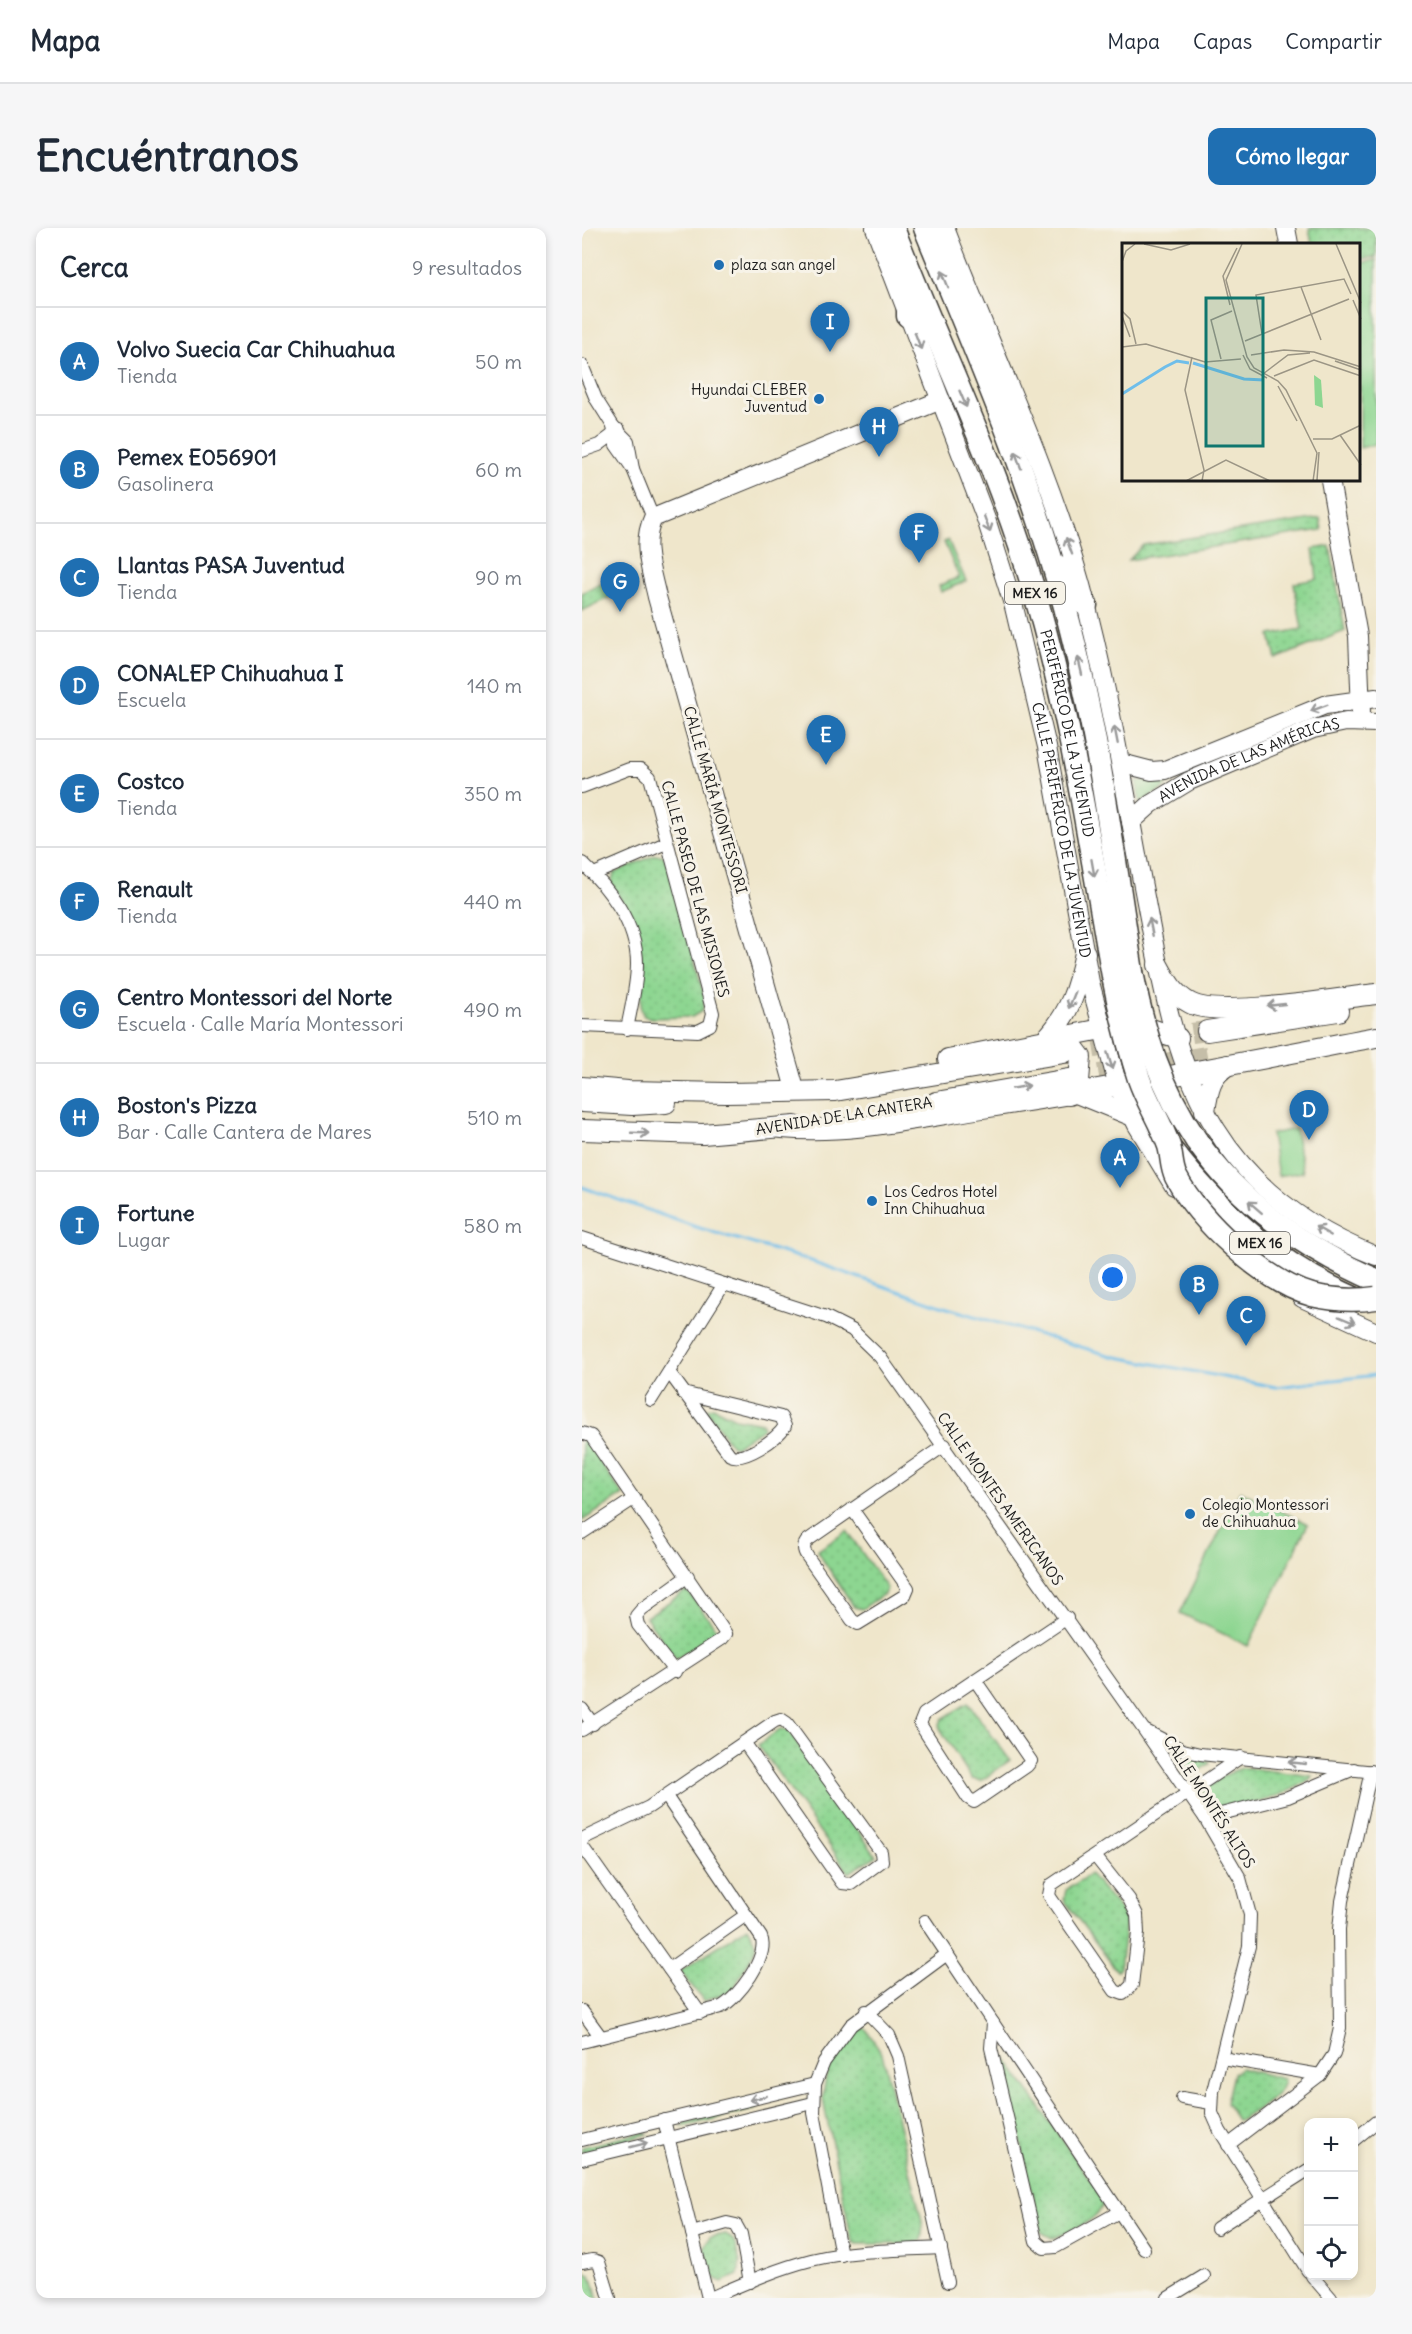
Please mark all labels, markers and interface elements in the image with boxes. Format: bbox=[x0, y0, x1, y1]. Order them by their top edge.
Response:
text: Mapa bbox=[30, 23, 100, 59]
text: Mapa bbox=[1107, 28, 1160, 55]
text: Capas bbox=[1193, 28, 1252, 55]
text: Compartir bbox=[1285, 28, 1382, 55]
button: Cómo llegar bbox=[1208, 128, 1376, 185]
text: Encuéntranos bbox=[36, 130, 299, 182]
inset map bbox=[1122, 243, 1361, 482]
text: Cerca bbox=[60, 251, 129, 284]
text: 9 resultados bbox=[412, 255, 522, 280]
place label: plaza san angel bbox=[731, 255, 835, 274]
marker: plaza san angel bbox=[712, 258, 726, 272]
one-way arrow bbox=[939, 270, 950, 288]
pin: I bbox=[810, 302, 850, 352]
one-way arrow bbox=[913, 332, 924, 350]
text: Volvo Suecia Car Chihuahua bbox=[117, 335, 395, 363]
text: A bbox=[73, 349, 86, 374]
text: 50 m bbox=[475, 349, 522, 374]
text: Tienda bbox=[117, 363, 177, 388]
place label: Hyundai CLEBER Juventud bbox=[691, 380, 807, 416]
one-way arrow bbox=[958, 389, 969, 407]
marker: Hyundai CLEBER Juventud bbox=[812, 392, 826, 406]
pin: H bbox=[860, 408, 898, 457]
text: Pemex E056901 bbox=[117, 443, 277, 471]
one-way arrow bbox=[1012, 451, 1023, 469]
text: B bbox=[73, 457, 86, 482]
text: 60 m bbox=[475, 457, 522, 482]
text: Gasolinera bbox=[117, 471, 214, 496]
pin: F bbox=[900, 514, 938, 563]
one-way arrow bbox=[983, 514, 994, 533]
one-way arrow bbox=[1063, 538, 1074, 556]
text: Llantas PASA Juventud bbox=[117, 551, 345, 579]
pin: G bbox=[600, 562, 639, 612]
text: C bbox=[73, 565, 86, 590]
text: 90 m bbox=[475, 565, 522, 590]
text: Tienda bbox=[117, 579, 177, 604]
road number: MEX 16 bbox=[1005, 582, 1065, 604]
street label: PERIFÉRICO DE LA JUVENTUD bbox=[1036, 627, 1099, 839]
one-way arrow bbox=[1073, 657, 1085, 676]
text: CONALEP Chihuahua I bbox=[117, 659, 344, 687]
text: D bbox=[72, 673, 87, 698]
text: 140 m bbox=[467, 673, 522, 698]
text: Escuela bbox=[117, 687, 186, 712]
street label: CALLE PERIFÉRICO DE LA JUVENTUD bbox=[1028, 700, 1095, 960]
one-way arrow bbox=[1310, 703, 1329, 714]
street label: CALLE MARÍA MONTESSORI bbox=[680, 704, 751, 896]
street label: AVENIDA DE LAS AMÉRICAS bbox=[1155, 714, 1341, 806]
pin: E bbox=[806, 716, 846, 765]
one-way arrow bbox=[1110, 726, 1121, 746]
text: Costco bbox=[117, 767, 184, 795]
street label: CALLE PASEO DE LAS MISIONES bbox=[657, 778, 734, 999]
text: E bbox=[74, 781, 85, 806]
text: 350 m bbox=[464, 781, 522, 806]
text: Tienda bbox=[117, 795, 177, 820]
one-way arrow bbox=[1088, 858, 1099, 878]
text: Renault bbox=[117, 875, 193, 903]
text: F bbox=[74, 889, 85, 914]
text: 440 m bbox=[463, 889, 522, 914]
text: Tienda bbox=[117, 903, 177, 928]
one-way arrow bbox=[1145, 918, 1156, 938]
text: Centro Montessori del Norte bbox=[117, 983, 392, 1011]
one-way arrow bbox=[1066, 990, 1077, 1008]
text: G bbox=[72, 997, 87, 1022]
text: 490 m bbox=[463, 997, 522, 1022]
one-way arrow bbox=[1267, 1000, 1287, 1011]
text: Escuela · Calle María Montessori bbox=[117, 1011, 404, 1036]
one-way arrow bbox=[1105, 1051, 1116, 1070]
one-way arrow bbox=[1010, 1082, 1030, 1093]
pin: D bbox=[1290, 1090, 1328, 1140]
text: Boston's Pizza bbox=[117, 1091, 257, 1119]
street label: AVENIDA DE LA CANTERA bbox=[754, 1092, 934, 1139]
text: H bbox=[72, 1105, 87, 1130]
text: 510 m bbox=[467, 1105, 522, 1130]
text: Bar · Calle Cantera de Mares bbox=[117, 1119, 372, 1144]
one-way arrow bbox=[630, 1127, 650, 1139]
pin: A bbox=[1100, 1138, 1140, 1188]
place label: Los Cedros Hotel Inn Chihuahua bbox=[884, 1182, 997, 1218]
marker: Los Cedros Hotel Inn Chihuahua bbox=[865, 1194, 879, 1208]
text: Fortune bbox=[117, 1199, 195, 1227]
one-way arrow bbox=[1248, 1200, 1263, 1214]
text: I bbox=[75, 1213, 84, 1238]
text: 580 m bbox=[464, 1213, 522, 1238]
one-way arrow bbox=[1315, 1225, 1332, 1237]
text: Lugar bbox=[117, 1227, 170, 1252]
road number: MEX 16 bbox=[1230, 1232, 1290, 1254]
your location bbox=[1098, 1263, 1127, 1292]
pin: B bbox=[1180, 1266, 1218, 1315]
pin: C bbox=[1226, 1296, 1266, 1346]
one-way arrow bbox=[1338, 1315, 1356, 1326]
street label: CALLE MONTES AMERICANOS bbox=[933, 1408, 1068, 1589]
place label: Colegio Montessori de Chihuahua bbox=[1202, 1495, 1329, 1531]
marker: Colegio Montessori de Chihuahua bbox=[1183, 1507, 1197, 1521]
street label: CALLE MONTÉS ALTOS bbox=[1159, 1732, 1259, 1872]
one-way arrow bbox=[1287, 1757, 1307, 1768]
one-way arrow bbox=[748, 2092, 767, 2104]
map controls bbox=[1304, 2118, 1358, 2280]
button: + bbox=[1304, 2118, 1358, 2172]
one-way arrow bbox=[629, 2139, 648, 2151]
button: − bbox=[1304, 2172, 1358, 2226]
button: locate bbox=[1304, 2226, 1358, 2280]

